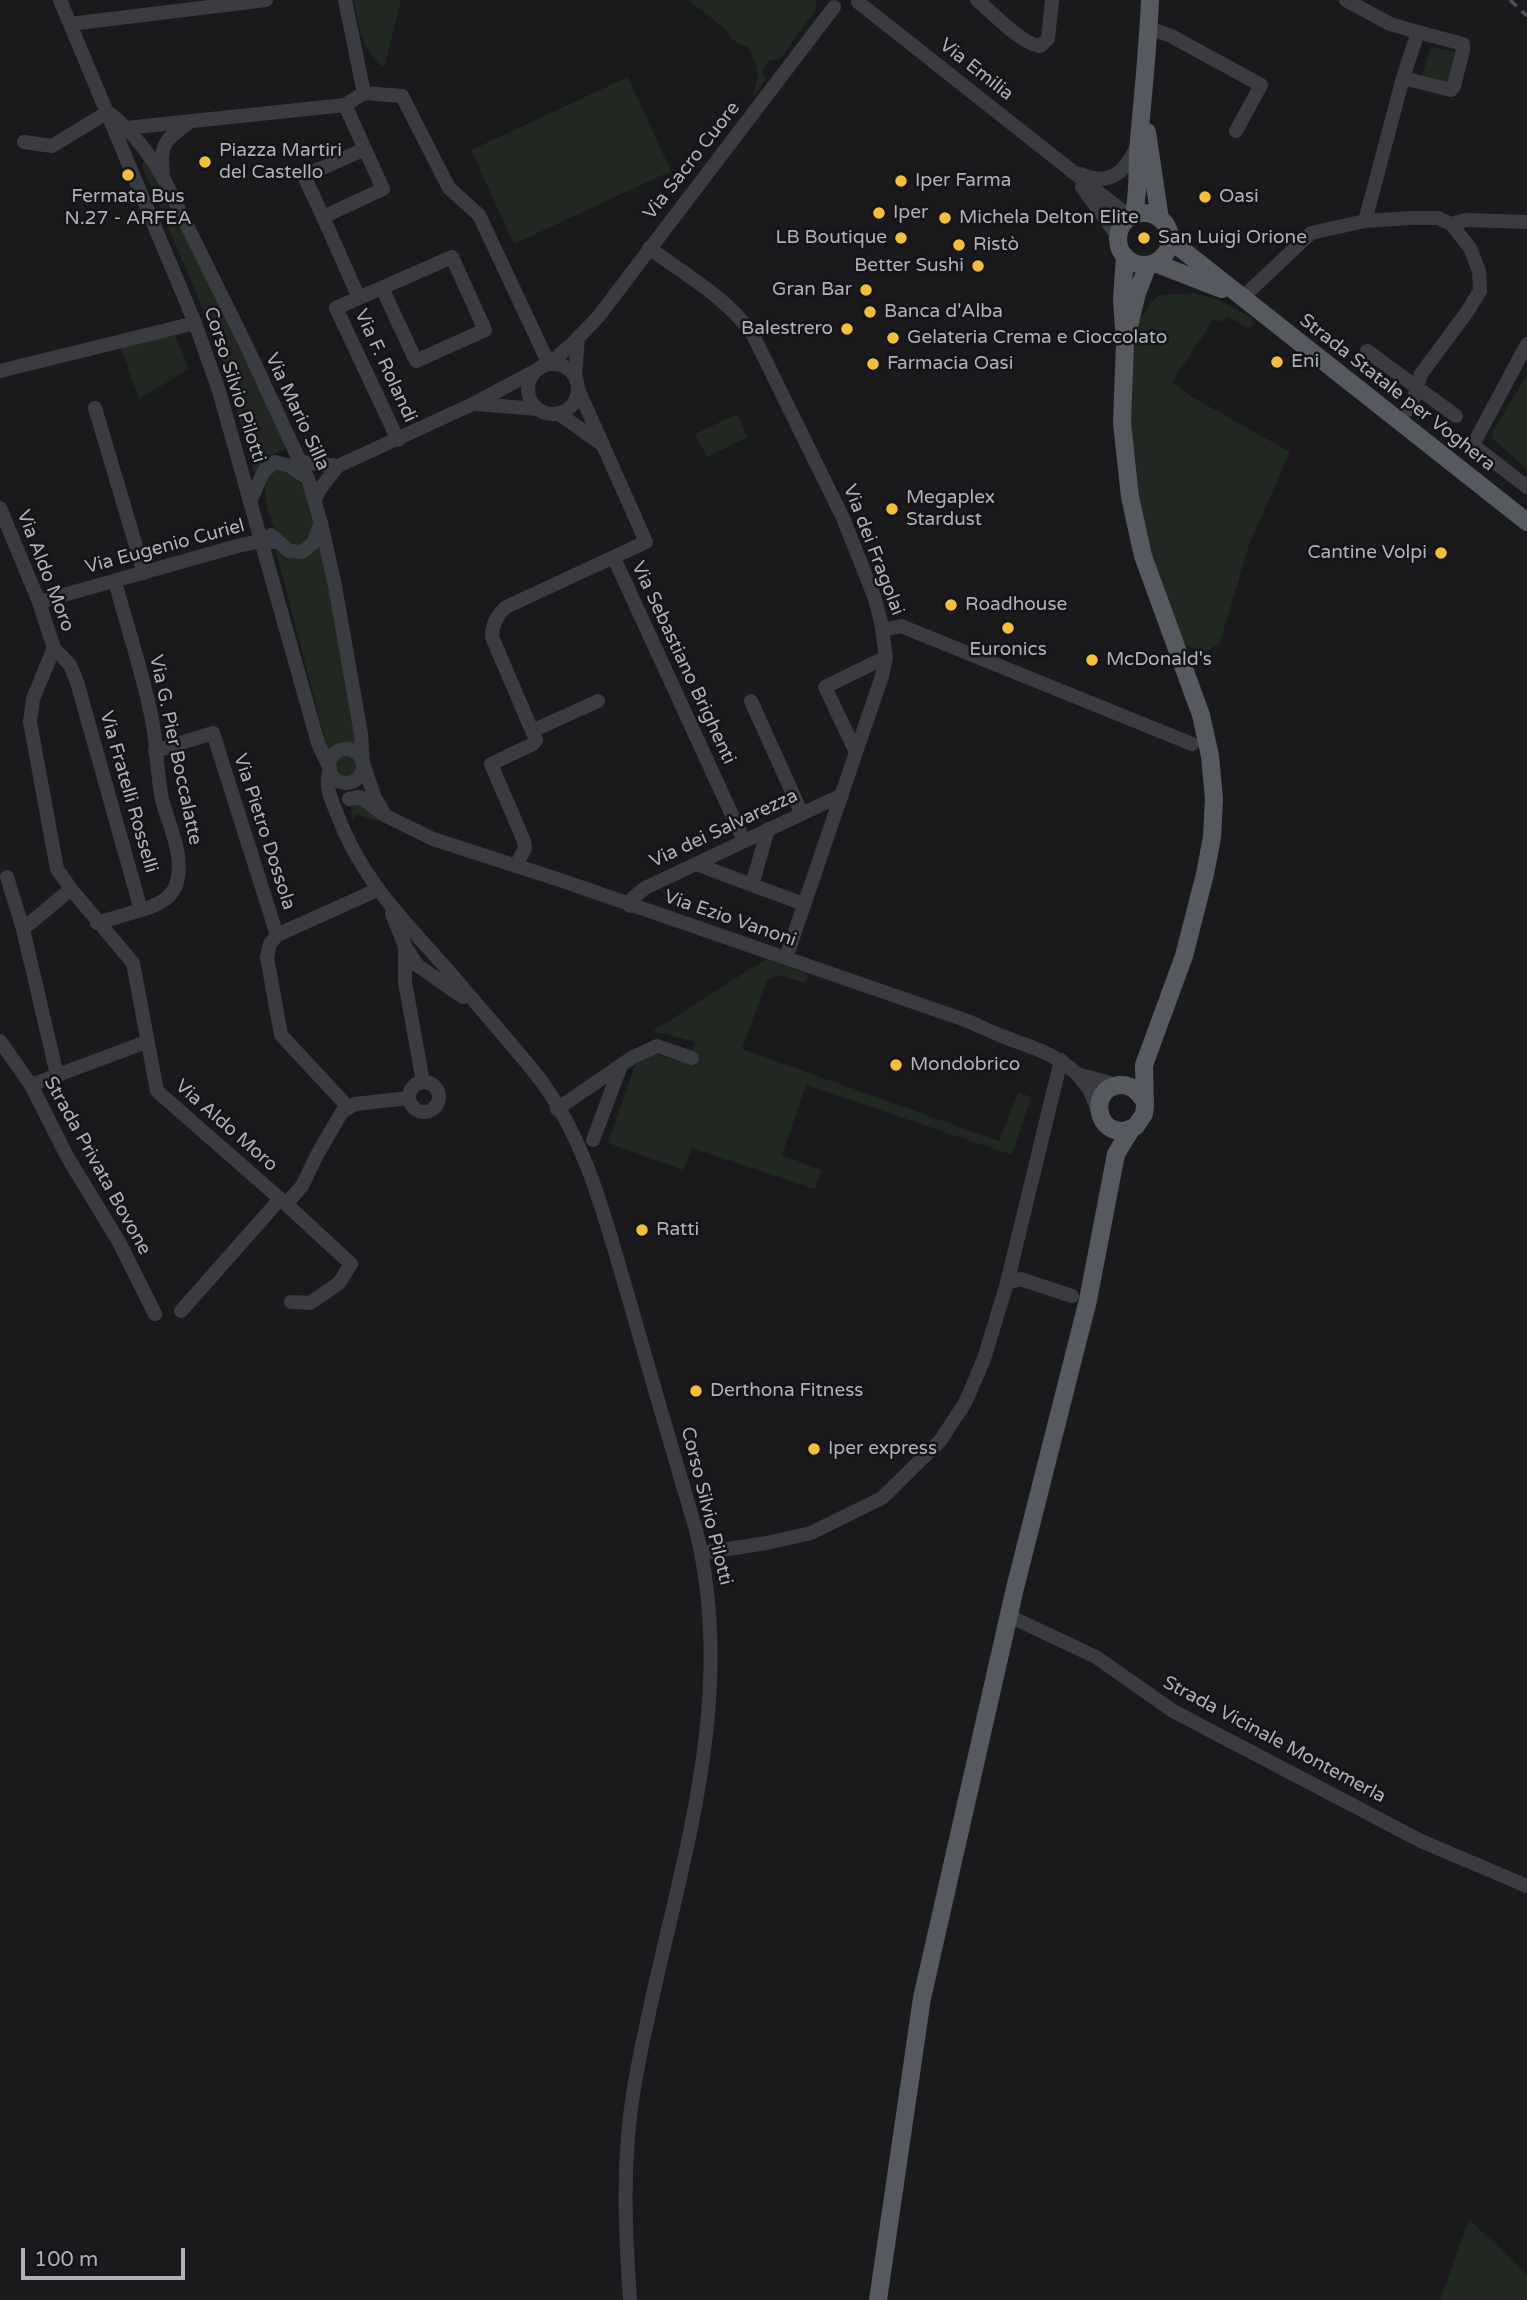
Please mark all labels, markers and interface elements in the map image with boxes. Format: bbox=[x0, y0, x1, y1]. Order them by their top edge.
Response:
street label: Via Emilia bbox=[934, 34, 1018, 106]
street label: Via Sacro Cuore bbox=[639, 98, 745, 224]
place label: Piazza Martiri del Castello bbox=[219, 140, 342, 184]
marker: Piazza Martiri del Castello bbox=[197, 154, 213, 170]
marker: Fermata Bus N.27 - ARFEA bbox=[120, 167, 136, 183]
place label: Iper Farma bbox=[915, 170, 1011, 192]
marker: Iper Farma bbox=[893, 173, 909, 189]
place label: Fermata Bus N.27 - ARFEA bbox=[64, 186, 192, 230]
place label: Oasi bbox=[1219, 186, 1259, 208]
marker: Oasi bbox=[1197, 189, 1213, 205]
place label: Iper bbox=[893, 202, 928, 224]
marker: Iper bbox=[871, 205, 887, 221]
place label: Michela Delton Elite bbox=[959, 207, 1139, 229]
marker: Michela Delton Elite bbox=[937, 210, 953, 226]
place label: LB Boutique bbox=[775, 227, 887, 249]
place label: San Luigi Orione bbox=[1158, 227, 1307, 249]
marker: LB Boutique bbox=[893, 230, 909, 246]
marker: San Luigi Orione bbox=[1136, 230, 1152, 246]
place label: Ristò bbox=[973, 234, 1019, 256]
marker: Ristò bbox=[951, 237, 967, 253]
place label: Better Sushi bbox=[854, 255, 964, 277]
marker: Better Sushi bbox=[970, 258, 986, 274]
place label: Gran Bar bbox=[772, 279, 852, 301]
marker: Gran Bar bbox=[858, 282, 874, 298]
place label: Banca d'Alba bbox=[884, 301, 1003, 323]
street label: Corso Silvio Pilotti bbox=[198, 304, 270, 466]
marker: Banca d'Alba bbox=[862, 304, 878, 320]
street label: Via F. Rolandi bbox=[349, 306, 421, 426]
street label: Strada Statale per Voghera bbox=[1294, 309, 1500, 477]
place label: Balestrero bbox=[741, 318, 833, 340]
marker: Balestrero bbox=[839, 321, 855, 337]
place label: Gelateria Crema e Cioccolato bbox=[907, 327, 1167, 349]
marker: Gelateria Crema e Cioccolato bbox=[885, 330, 901, 346]
street label: Via Mario Silla bbox=[260, 350, 334, 474]
place label: Eni bbox=[1291, 351, 1319, 373]
place label: Farmacia Oasi bbox=[887, 353, 1013, 375]
marker: Eni bbox=[1269, 354, 1285, 370]
marker: Farmacia Oasi bbox=[865, 356, 881, 372]
street label: Via dei Fragolai bbox=[838, 481, 908, 619]
place label: Megaplex Stardust bbox=[906, 487, 995, 531]
marker: Megaplex Stardust bbox=[884, 501, 900, 517]
street label: Via Aldo Moro bbox=[11, 507, 79, 635]
street label: Via Eugenio Curiel bbox=[83, 515, 247, 579]
place label: Cantine Volpi bbox=[1307, 542, 1427, 564]
marker: Cantine Volpi bbox=[1433, 545, 1449, 561]
street label: Via Sebastiano Brighenti bbox=[626, 558, 740, 768]
place label: Roadhouse bbox=[965, 594, 1067, 616]
marker: Roadhouse bbox=[943, 597, 959, 613]
marker: Euronics bbox=[1000, 620, 1016, 636]
place label: Euronics bbox=[969, 639, 1047, 661]
place label: McDonald's bbox=[1106, 649, 1212, 671]
marker: McDonald's bbox=[1084, 652, 1100, 668]
street label: Via G. Pier Boccalatte bbox=[144, 653, 206, 847]
street label: Via Fratelli Rosselli bbox=[94, 708, 162, 876]
street label: Via Pietro Dossola bbox=[228, 751, 300, 913]
street label: Via dei Salvarezza bbox=[646, 785, 802, 873]
street label: Via Ezio Vanoni bbox=[661, 886, 799, 952]
place label: Mondobrico bbox=[910, 1054, 1020, 1076]
marker: Mondobrico bbox=[888, 1057, 904, 1073]
street label: Strada Privata Bovone bbox=[38, 1073, 156, 1259]
street label: Via Aldo Moro bbox=[170, 1075, 282, 1177]
place label: Ratti bbox=[656, 1219, 699, 1241]
marker: Ratti bbox=[634, 1222, 650, 1238]
place label: Derthona Fitness bbox=[710, 1380, 863, 1402]
marker: Derthona Fitness bbox=[688, 1383, 704, 1399]
street label: Corso Silvio Pilotti bbox=[675, 1424, 737, 1588]
place label: Iper express bbox=[828, 1438, 937, 1460]
marker: Iper express bbox=[806, 1441, 822, 1457]
street label: Strada Vicinale Montemerla bbox=[1159, 1671, 1389, 1809]
scale bar bbox=[24, 2234, 189, 2278]
text: 100 m bbox=[34, 2247, 98, 2272]

